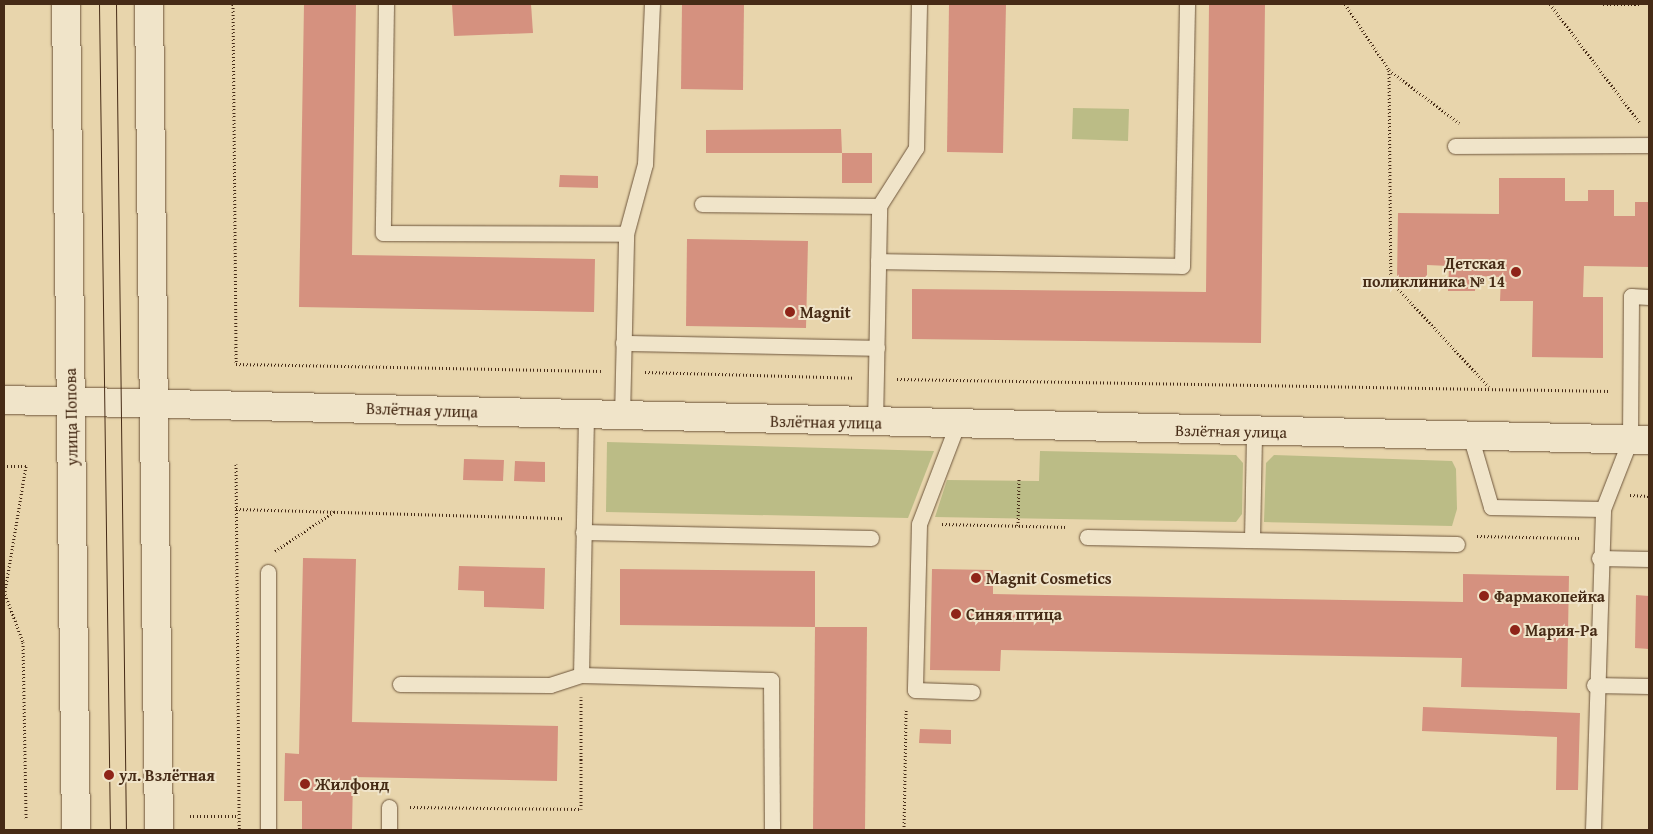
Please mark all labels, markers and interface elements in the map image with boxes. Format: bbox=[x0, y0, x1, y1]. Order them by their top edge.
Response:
place label: Детская поликлиника № 14 bbox=[1362, 253, 1505, 291]
marker: Детская поликлиника № 14 bbox=[1509, 265, 1523, 279]
place label: Magnit bbox=[800, 302, 851, 322]
marker: Magnit bbox=[784, 306, 796, 318]
street label: улица Попова bbox=[61, 368, 81, 466]
street label: Взлётная улица bbox=[366, 398, 478, 422]
street label: Взлётная улица bbox=[770, 411, 882, 433]
street label: Взлётная улица bbox=[1175, 420, 1287, 442]
place label: Magnit Cosmetics bbox=[986, 568, 1112, 588]
marker: Magnit Cosmetics bbox=[970, 572, 982, 584]
place label: Фармакопейка bbox=[1494, 586, 1605, 606]
marker: Фармакопейка bbox=[1478, 590, 1490, 602]
place label: Синяя птица bbox=[966, 604, 1062, 624]
marker: Синяя птица bbox=[950, 608, 962, 620]
place label: Мария-Ра bbox=[1525, 620, 1598, 640]
marker: Мария-Ра bbox=[1509, 624, 1521, 636]
place label: ул. Взлётная bbox=[119, 765, 215, 785]
marker: ул. Взлётная bbox=[103, 769, 115, 781]
place label: Жилфонд bbox=[315, 774, 389, 794]
marker: Жилфонд bbox=[299, 778, 311, 790]

